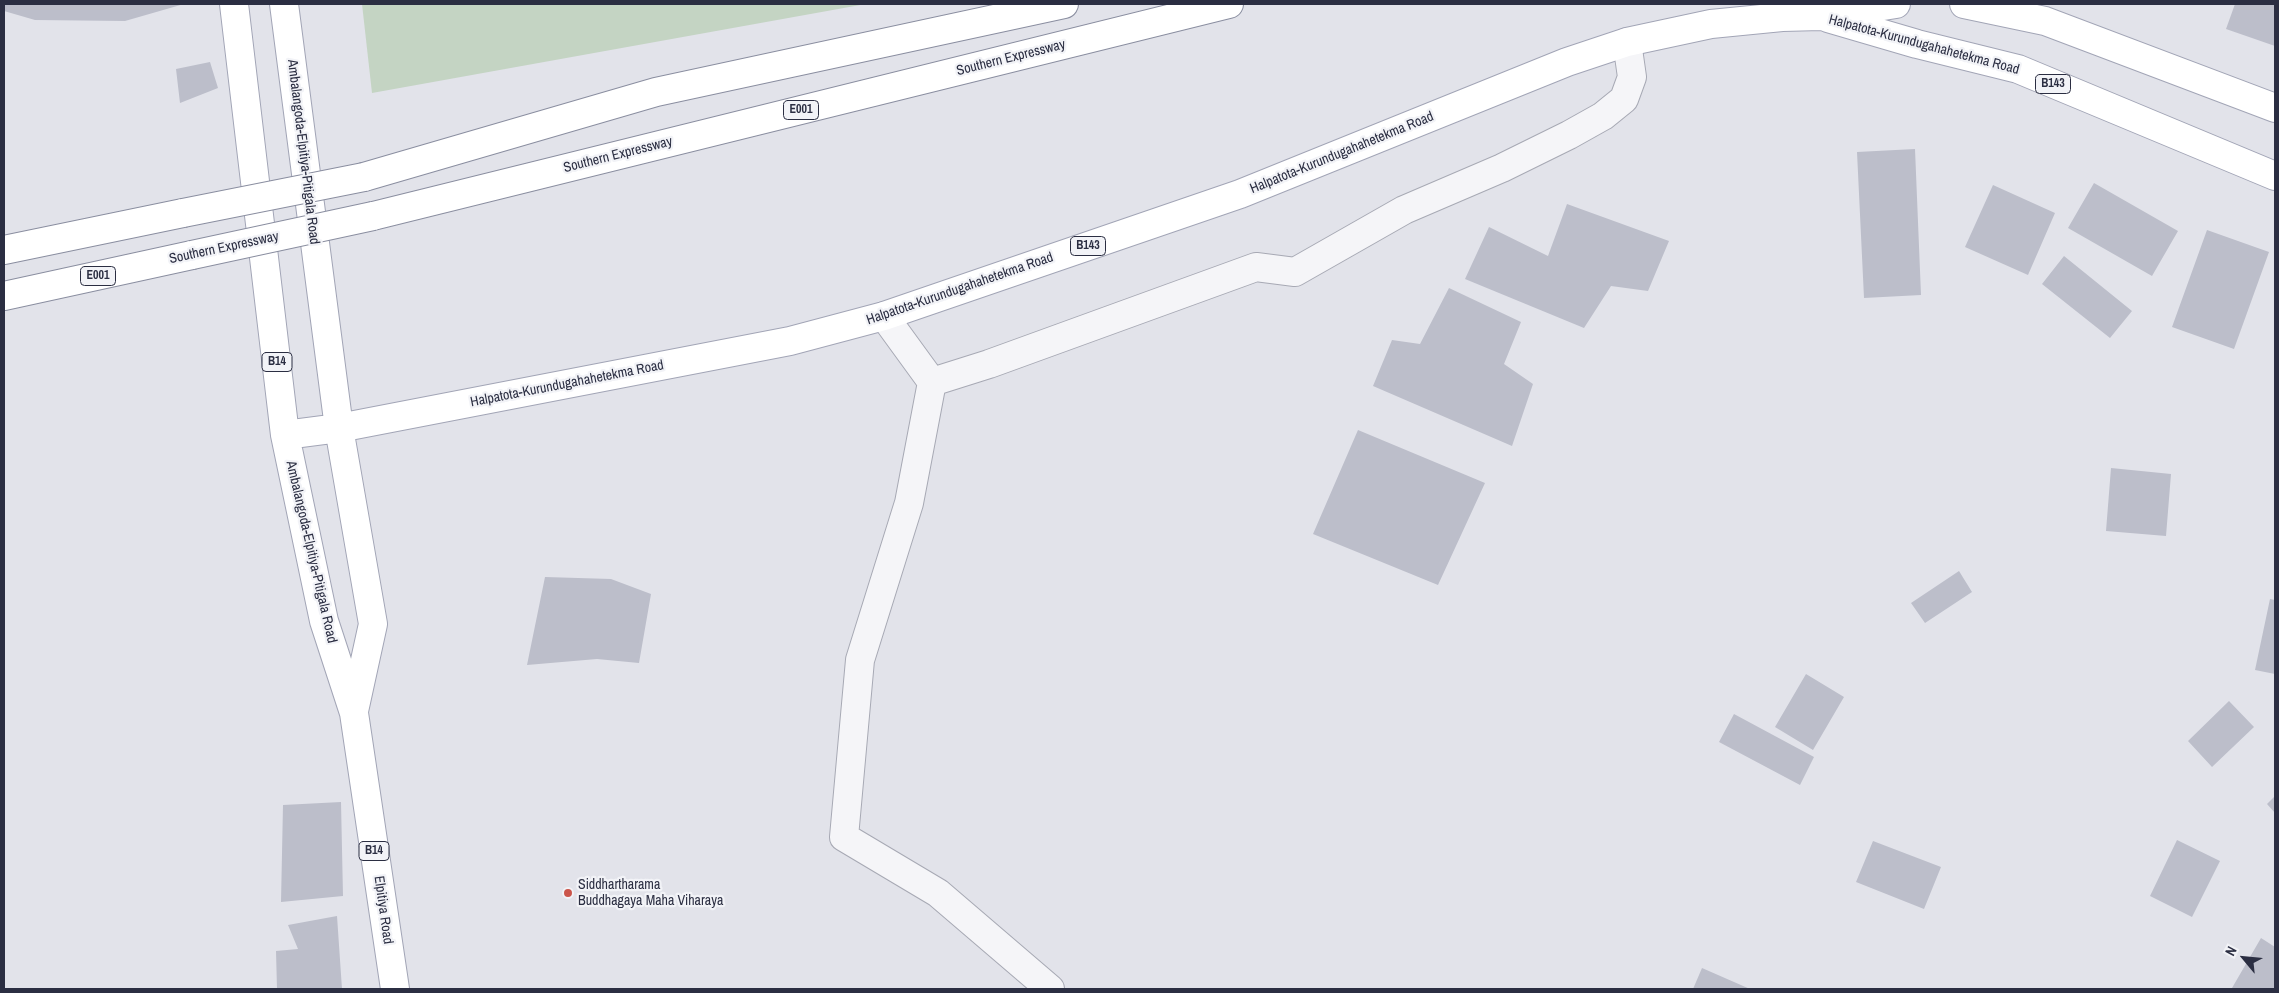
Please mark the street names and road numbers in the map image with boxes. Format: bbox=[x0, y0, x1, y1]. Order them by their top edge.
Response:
street label: Halpatota-Kurundugahahetekma Road bbox=[1827, 11, 2021, 79]
street label: Southern Expressway bbox=[955, 36, 1067, 80]
street label: Ambalangoda-Elpitiya-Pitigala Road bbox=[283, 59, 323, 245]
road number: B143 bbox=[2036, 74, 2070, 94]
road number: E001 bbox=[784, 100, 818, 120]
street label: Halpatota-Kurundugahahetekma Road bbox=[1248, 108, 1436, 198]
street label: Southern Expressway bbox=[562, 133, 674, 177]
street label: Southern Expressway bbox=[168, 228, 280, 268]
road number: B143 bbox=[1070, 237, 1106, 256]
street label: Halpatota-Kurundugahahetekma Road bbox=[864, 249, 1056, 329]
road number: E001 bbox=[80, 266, 116, 286]
road number: B14 bbox=[262, 352, 292, 372]
street label: Halpatota-Kurundugahahetekma Road bbox=[469, 357, 665, 411]
street label: Ambalangoda-Elpitiya-Pitigala Road bbox=[282, 459, 340, 645]
road number: B14 bbox=[359, 841, 389, 860]
street label: Elpitiya Road bbox=[370, 875, 396, 945]

